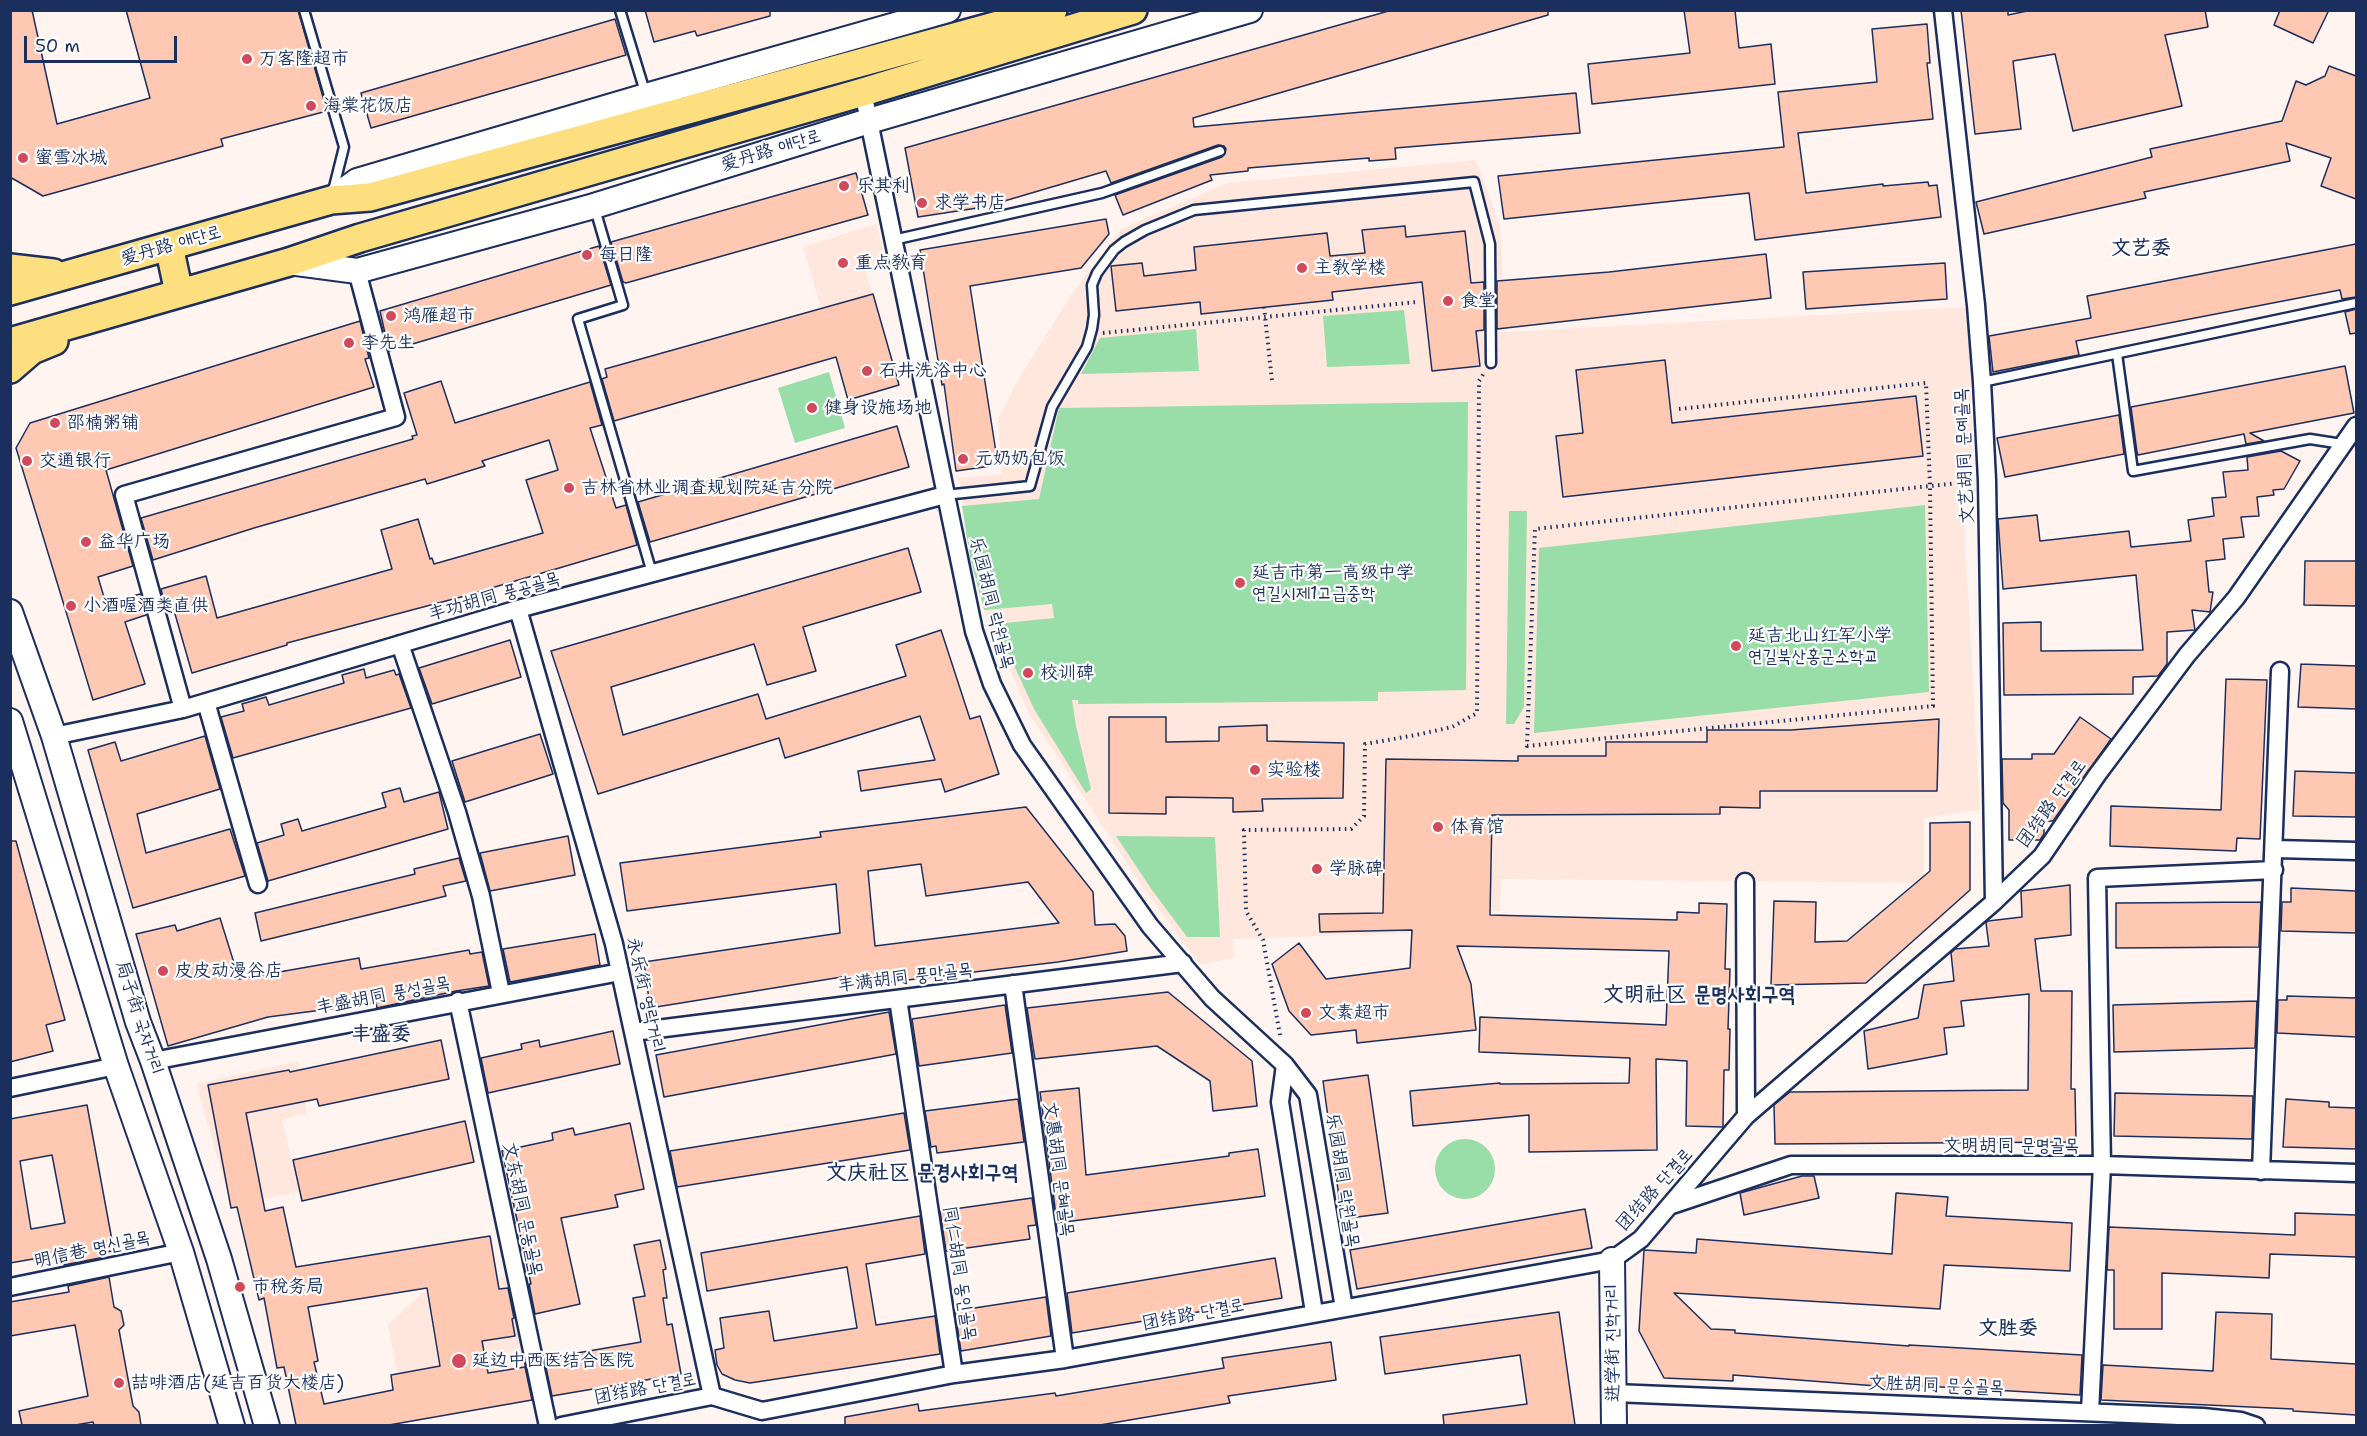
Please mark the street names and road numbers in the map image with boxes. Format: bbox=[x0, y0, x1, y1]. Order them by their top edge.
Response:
street label: 爱丹路 애단로 bbox=[718, 126, 824, 176]
street label: 爱丹路 애단로 bbox=[118, 221, 224, 271]
street label: 文艺胡同 문예골목 bbox=[1951, 387, 1979, 525]
street label: 乐园胡同 락원골목 bbox=[964, 534, 1018, 672]
street label: 丰功胡同 풍공골목 bbox=[426, 568, 562, 626]
street label: 团结路 단결로 bbox=[2013, 756, 2091, 852]
street label: 永乐街 영락거리 bbox=[621, 935, 669, 1055]
street label: 局子街 국자거리 bbox=[110, 959, 168, 1077]
street label: 丰满胡同 풍만골목 bbox=[836, 959, 974, 997]
street label: 丰盛胡同 풍성골목 bbox=[314, 972, 452, 1020]
street label: 文惠胡同 문혜골목 bbox=[1038, 1100, 1078, 1238]
street label: 乐园胡同 락원골목 bbox=[1321, 1111, 1363, 1249]
street label: 文明胡同 문명골목 bbox=[1943, 1135, 2079, 1157]
street label: 文东胡同 문동골목 bbox=[497, 1140, 547, 1278]
street label: 团结路 단결로 bbox=[1612, 1144, 1698, 1236]
street label: 同仁胡同 동인골목 bbox=[938, 1204, 980, 1342]
street label: 明信巷 명신골목 bbox=[32, 1227, 152, 1273]
street label: 进学街 진학거리 bbox=[1601, 1284, 1625, 1402]
street label: 团结路 단결로 bbox=[1140, 1295, 1246, 1335]
street label: 团结路 단결로 bbox=[592, 1369, 698, 1409]
street label: 文胜胡同 문승골목 bbox=[1868, 1373, 2004, 1399]

